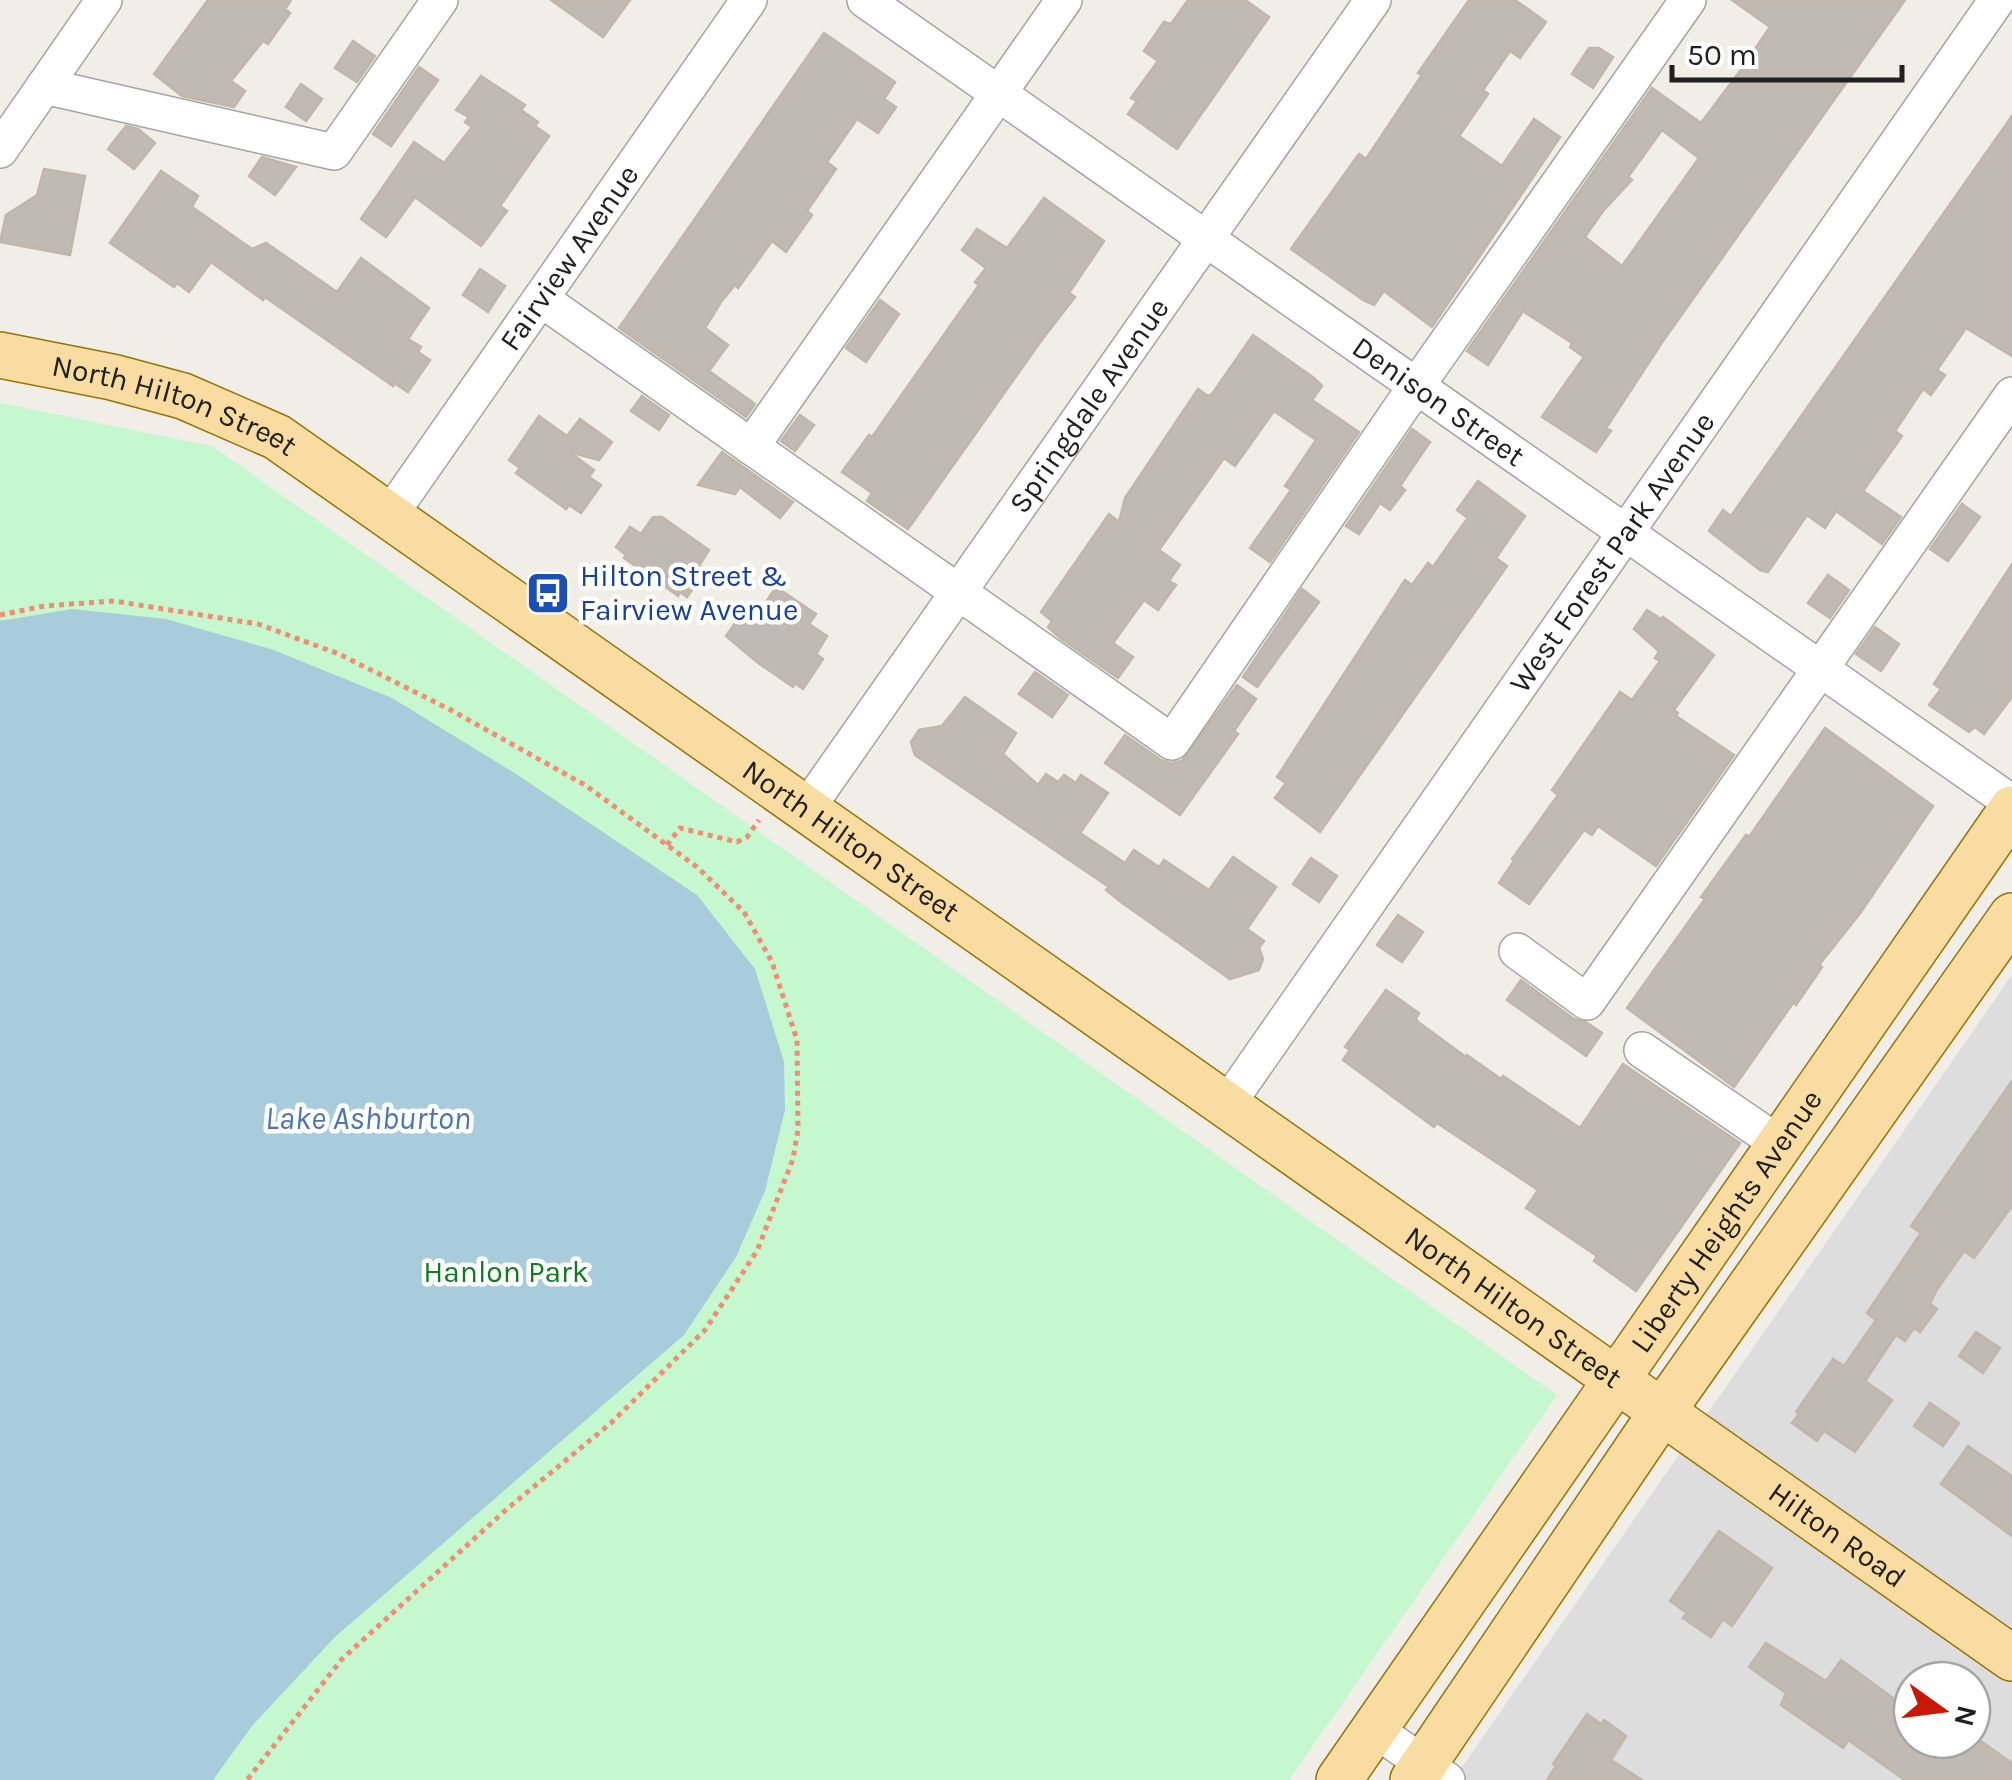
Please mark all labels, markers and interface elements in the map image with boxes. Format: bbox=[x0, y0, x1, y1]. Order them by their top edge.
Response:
scale bar bbox=[1672, 20, 1902, 82]
text: 50 m bbox=[1687, 37, 1757, 73]
street label: Fairview Avenue bbox=[492, 158, 646, 358]
street label: Springdale Avenue bbox=[1001, 291, 1177, 520]
street label: Denison Street bbox=[1345, 329, 1532, 474]
street label: North Hilton Street bbox=[49, 348, 304, 463]
street label: West Forest Park Avenue bbox=[1502, 405, 1722, 700]
place label: Hilton Street & Fairview Avenue bbox=[580, 558, 798, 628]
bus stop icon: Hilton Street & Fairview Avenue bbox=[525, 570, 571, 616]
street label: North Hilton Street bbox=[735, 752, 966, 930]
street label: Liberty Heights Avenue bbox=[1623, 1083, 1830, 1360]
water label: Lake Ashburton bbox=[265, 1100, 471, 1137]
street label: North Hilton Street bbox=[1398, 1218, 1629, 1396]
park label: Hanlon Park bbox=[423, 1254, 589, 1290]
street label: Hilton Road bbox=[1762, 1474, 1913, 1596]
north arrow bbox=[1892, 1660, 1992, 1760]
text: N bbox=[1947, 1702, 1984, 1730]

